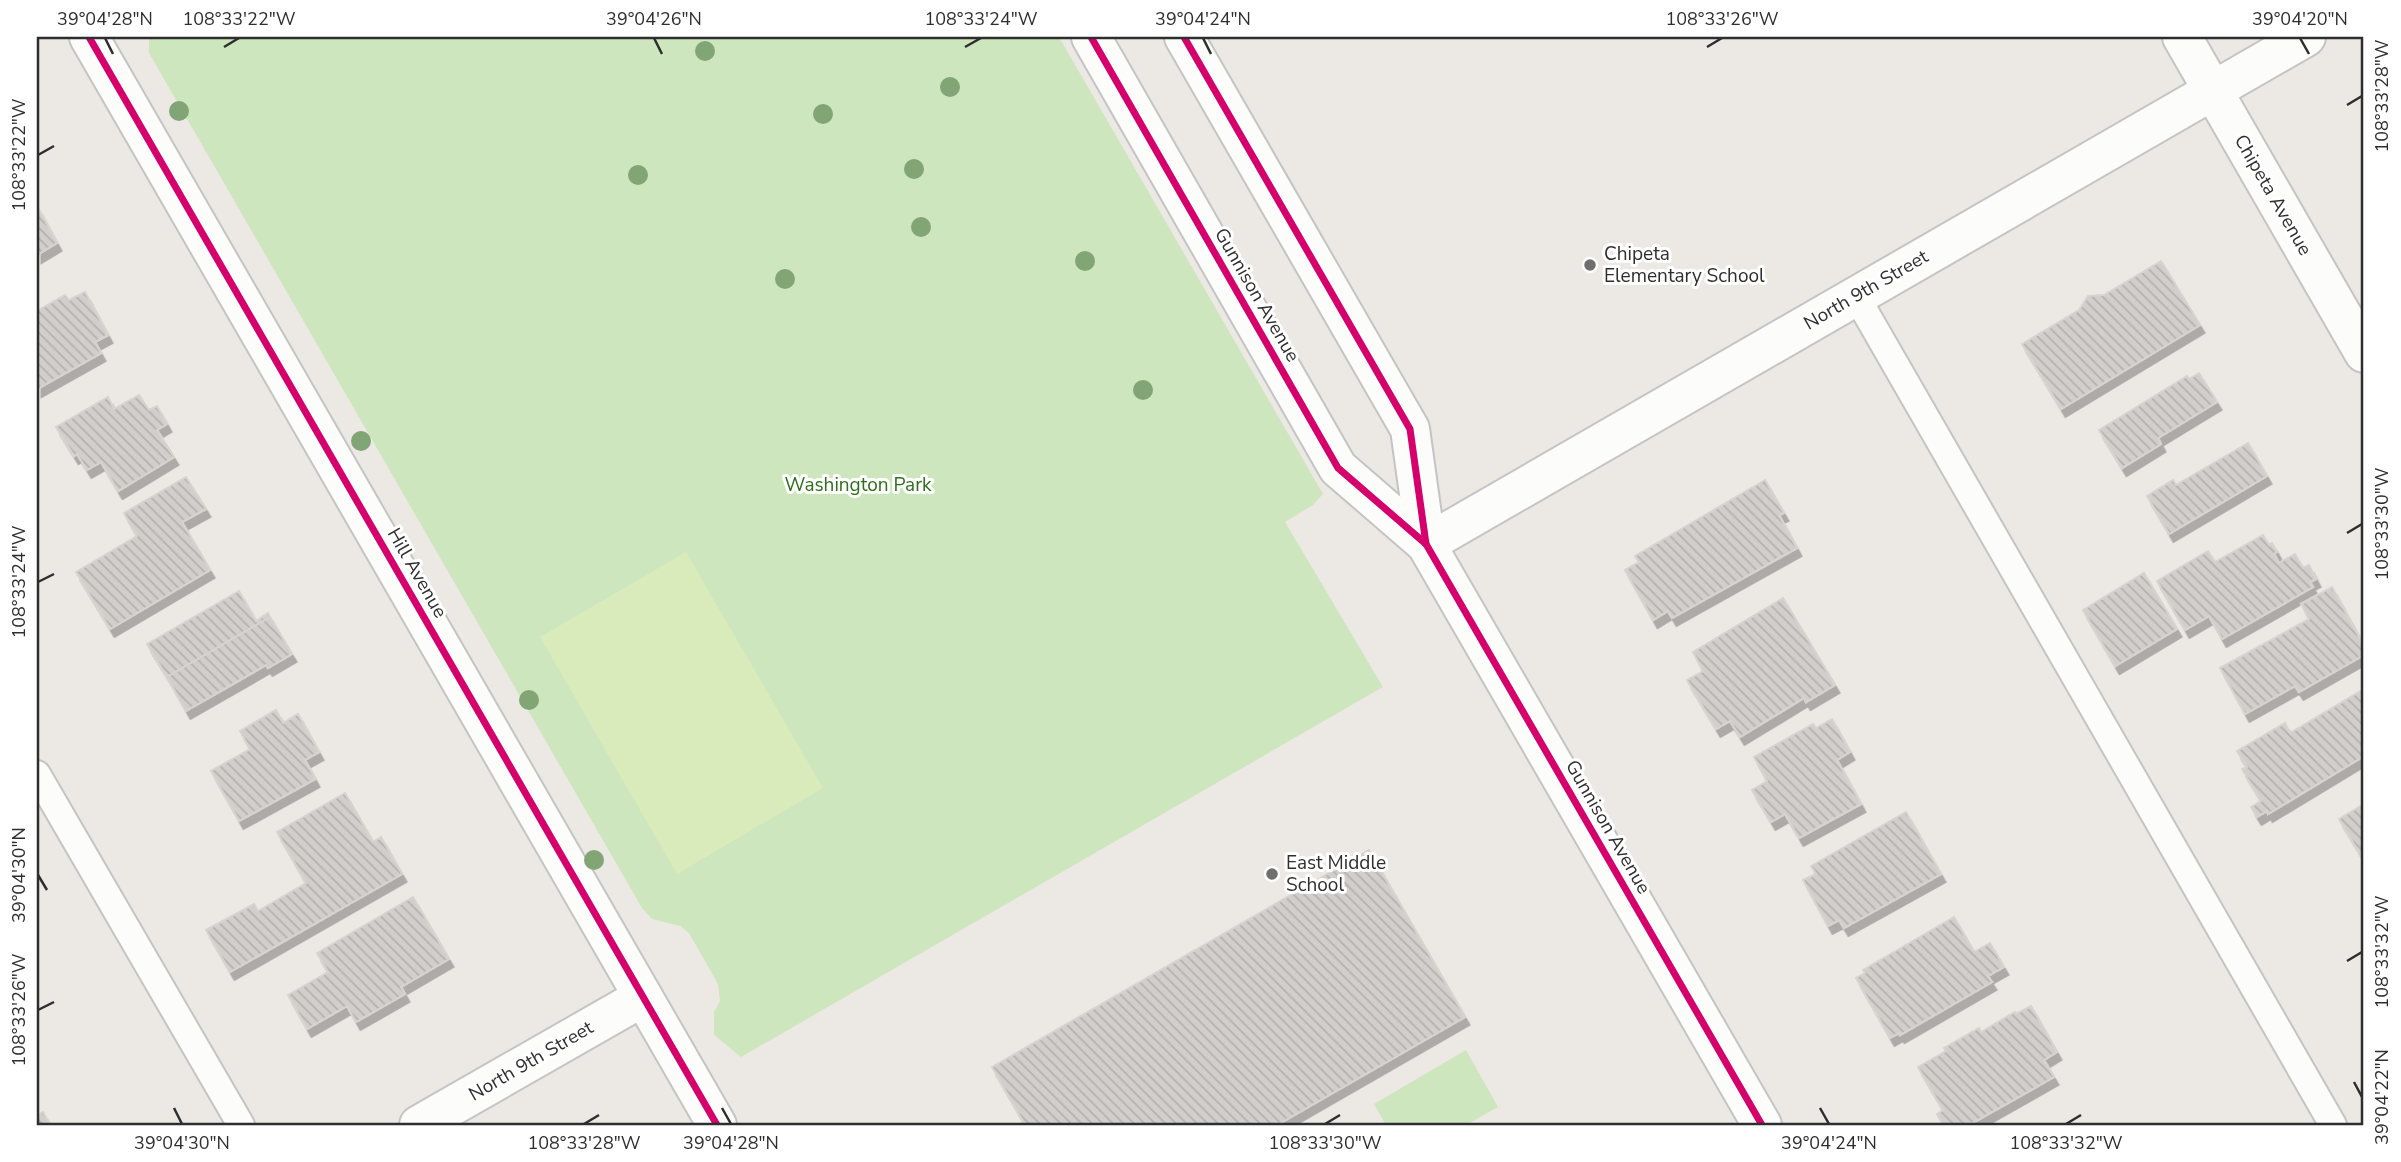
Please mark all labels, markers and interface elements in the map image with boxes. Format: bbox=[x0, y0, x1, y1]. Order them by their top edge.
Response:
text: 39°04'28"N bbox=[57, 7, 153, 31]
text: 108°33'22"W bbox=[182, 7, 296, 31]
text: 39°04'26"N bbox=[606, 7, 702, 31]
text: 108°33'24"W bbox=[924, 7, 1038, 31]
text: 39°04'24"N bbox=[1155, 7, 1251, 31]
text: 108°33'26"W bbox=[1665, 7, 1779, 31]
text: 39°04'20"N bbox=[2252, 7, 2348, 31]
text: 108°33'28"W bbox=[2370, 39, 2394, 153]
text: 108°33'22"W bbox=[7, 98, 31, 212]
street label: Chipeta Avenue bbox=[2228, 130, 2318, 260]
street label: Gunnison Avenue bbox=[1208, 223, 1306, 367]
place label: Chipeta Elementary School bbox=[1604, 241, 1765, 289]
street label: North 9th Street bbox=[1799, 244, 1933, 336]
marker: Chipeta Elementary School bbox=[1582, 257, 1598, 273]
text: 108°33'30"W bbox=[2370, 467, 2394, 581]
park label: Washington Park bbox=[785, 472, 932, 498]
street label: Hill Avenue bbox=[381, 523, 453, 623]
text: 108°33'24"W bbox=[7, 525, 31, 639]
street label: Gunnison Avenue bbox=[1559, 755, 1657, 899]
text: 39°04'30"N bbox=[7, 827, 31, 923]
place label: East Middle School bbox=[1286, 850, 1386, 898]
marker: East Middle School bbox=[1264, 866, 1280, 882]
text: 108°33'32"W bbox=[2370, 895, 2394, 1009]
text: 108°33'26"W bbox=[7, 953, 31, 1067]
street label: North 9th Street bbox=[464, 1015, 598, 1107]
text: 39°04'22"N bbox=[2370, 1049, 2394, 1145]
text: 39°04'30"N bbox=[134, 1131, 230, 1155]
text: 108°33'28"W bbox=[527, 1131, 641, 1155]
text: 39°04'28"N bbox=[683, 1131, 779, 1155]
text: 108°33'30"W bbox=[1268, 1131, 1382, 1155]
text: 39°04'24"N bbox=[1781, 1131, 1877, 1155]
text: 108°33'32"W bbox=[2009, 1131, 2123, 1155]

